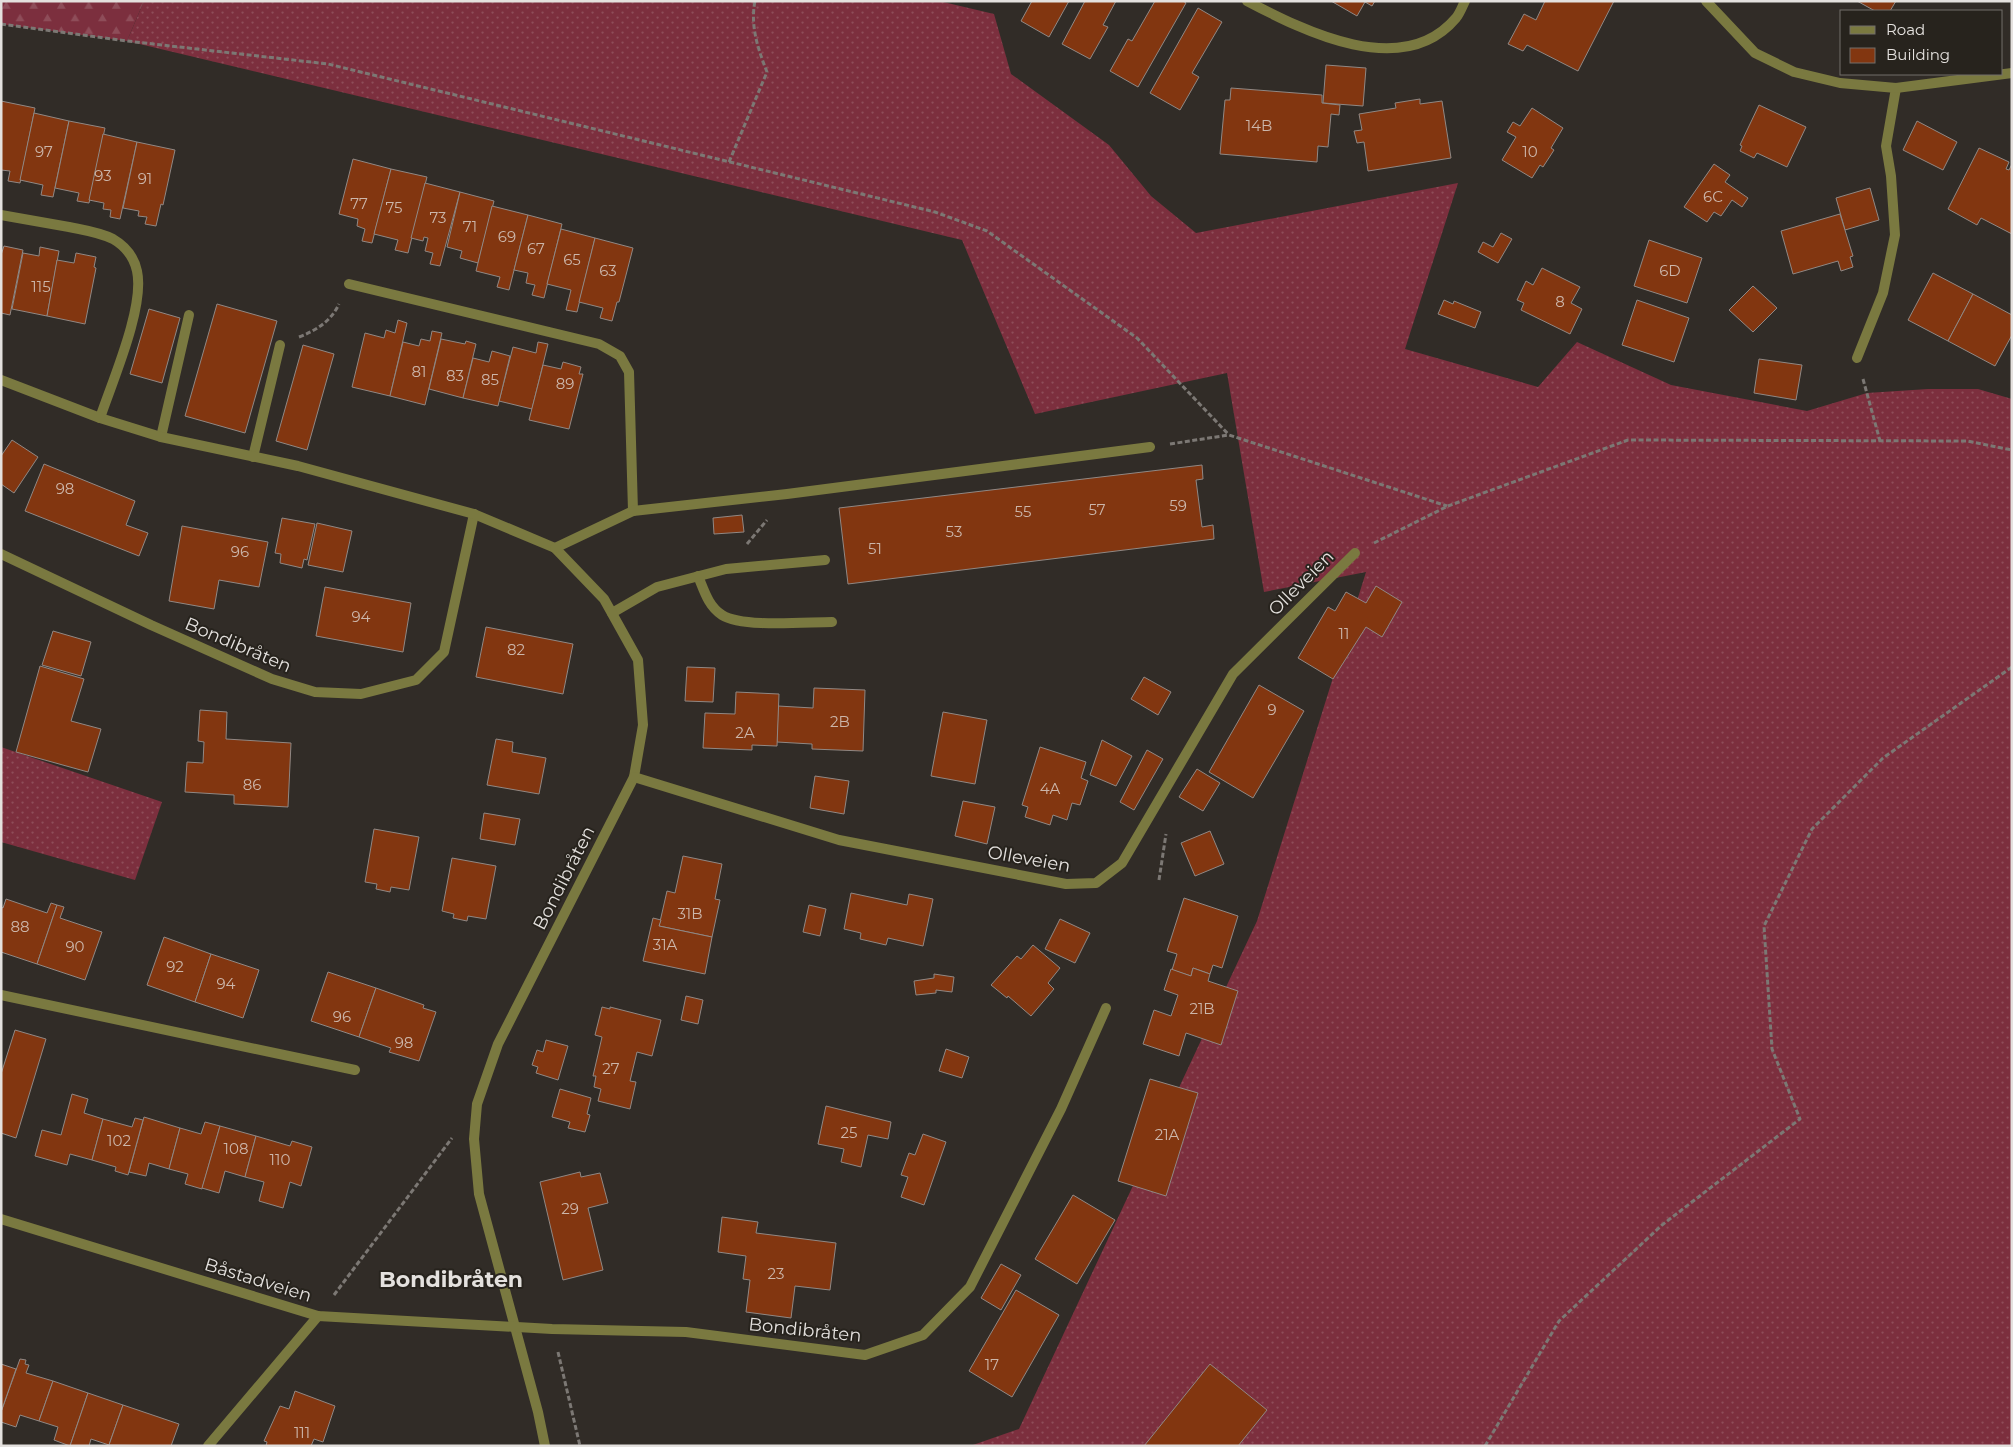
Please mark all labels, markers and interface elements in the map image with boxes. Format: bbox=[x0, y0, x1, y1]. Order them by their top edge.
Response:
legend bbox=[1840, 10, 2003, 75]
text: Road bbox=[1886, 20, 1925, 39]
text: Building bbox=[1886, 45, 1950, 64]
house number: 14B bbox=[1246, 116, 1272, 135]
house number: 97 bbox=[35, 142, 53, 161]
house number: 10 bbox=[1522, 142, 1538, 161]
house number: 93 bbox=[94, 166, 112, 185]
house number: 91 bbox=[138, 169, 152, 188]
house number: 6C bbox=[1703, 187, 1723, 206]
house number: 77 bbox=[350, 194, 368, 213]
house number: 75 bbox=[385, 198, 403, 217]
house number: 73 bbox=[429, 208, 447, 227]
house number: 71 bbox=[463, 217, 477, 236]
house number: 69 bbox=[498, 227, 516, 246]
house number: 67 bbox=[527, 239, 545, 258]
house number: 65 bbox=[563, 250, 581, 269]
house number: 63 bbox=[599, 261, 617, 280]
house number: 6D bbox=[1659, 261, 1681, 280]
house number: 115 bbox=[31, 277, 51, 296]
house number: 8 bbox=[1555, 292, 1565, 311]
house number: 81 bbox=[412, 362, 427, 381]
house number: 83 bbox=[446, 366, 464, 385]
house number: 85 bbox=[481, 370, 499, 389]
house number: 89 bbox=[556, 374, 574, 393]
house number: 98 bbox=[56, 479, 74, 498]
house number: 59 bbox=[1169, 496, 1187, 515]
house number: 57 bbox=[1088, 500, 1106, 519]
house number: 55 bbox=[1015, 502, 1031, 521]
house number: 53 bbox=[946, 522, 962, 541]
house number: 51 bbox=[868, 539, 882, 558]
house number: 96 bbox=[231, 542, 249, 561]
street label: Olleveien bbox=[1264, 546, 1338, 620]
house number: 94 bbox=[351, 607, 371, 626]
street label: Bondibråten bbox=[182, 613, 294, 677]
house number: 11 bbox=[1339, 624, 1349, 643]
house number: 82 bbox=[507, 640, 525, 659]
house number: 9 bbox=[1267, 700, 1277, 719]
house number: 2B bbox=[830, 712, 850, 731]
house number: 2A bbox=[735, 723, 755, 742]
house number: 86 bbox=[243, 775, 261, 794]
house number: 4A bbox=[1040, 779, 1061, 798]
street label: Bondibråten bbox=[528, 822, 600, 934]
street label: Olleveien bbox=[986, 841, 1072, 877]
house number: 31B bbox=[677, 904, 703, 923]
house number: 88 bbox=[10, 917, 30, 936]
house number: 31A bbox=[653, 935, 678, 954]
house number: 90 bbox=[65, 937, 85, 956]
house number: 92 bbox=[166, 957, 184, 976]
house number: 94 bbox=[216, 974, 236, 993]
house number: 21B bbox=[1189, 999, 1215, 1018]
house number: 96 bbox=[333, 1007, 351, 1026]
house number: 98 bbox=[395, 1033, 413, 1052]
house number: 27 bbox=[602, 1059, 620, 1078]
house number: 25 bbox=[840, 1123, 858, 1142]
house number: 21A bbox=[1155, 1125, 1180, 1144]
house number: 102 bbox=[107, 1131, 131, 1150]
house number: 108 bbox=[224, 1139, 248, 1158]
house number: 110 bbox=[270, 1150, 290, 1169]
house number: 29 bbox=[561, 1199, 579, 1218]
street label: Båstadveien bbox=[202, 1253, 314, 1307]
house number: 23 bbox=[768, 1264, 784, 1283]
district label: Bondibråten bbox=[379, 1266, 523, 1293]
street label: Bondibråten bbox=[747, 1313, 863, 1347]
house number: 17 bbox=[985, 1355, 999, 1374]
house number: 111 bbox=[294, 1423, 310, 1442]

